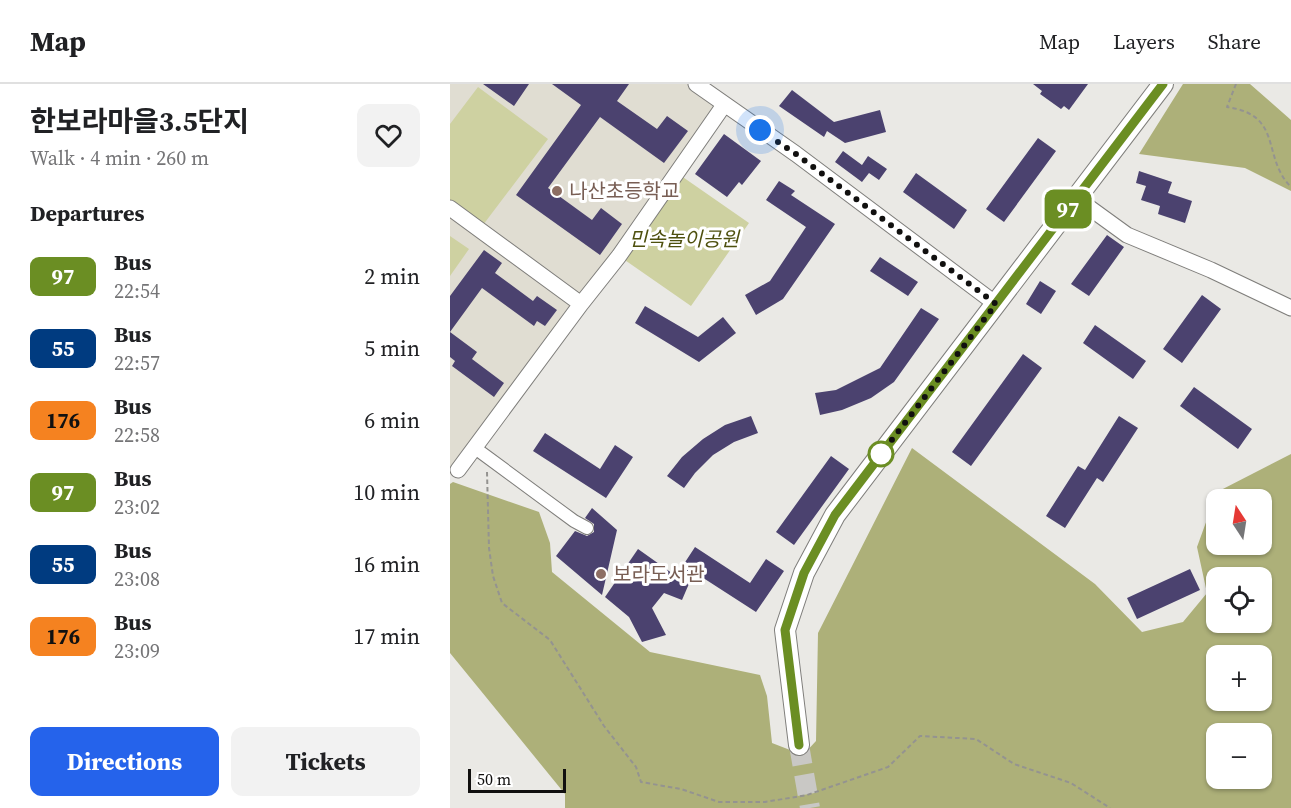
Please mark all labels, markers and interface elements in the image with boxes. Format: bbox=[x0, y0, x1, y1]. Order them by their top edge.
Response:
text: Map bbox=[30, 22, 86, 60]
text: Map bbox=[1039, 27, 1080, 56]
text: Layers bbox=[1113, 27, 1175, 56]
text: Share bbox=[1208, 27, 1261, 56]
text: 한보라마을3.5단지 bbox=[30, 102, 249, 140]
button: heart bbox=[357, 104, 420, 167]
your location bbox=[745, 115, 775, 145]
text: Walk · 4 min · 260 m bbox=[30, 144, 209, 172]
place label: 나산초등학교 bbox=[569, 177, 679, 205]
marker: 나산초등학교 bbox=[550, 184, 564, 198]
line badge: 97 bbox=[1041, 190, 1095, 228]
text: 97 bbox=[1057, 195, 1079, 224]
text: Departures bbox=[30, 198, 144, 228]
park label: 민속놀이공원 bbox=[629, 225, 741, 253]
text: Bus bbox=[114, 247, 151, 277]
text: 2 min bbox=[364, 261, 420, 291]
text: 97 bbox=[52, 262, 74, 291]
text: 22:54 bbox=[114, 277, 160, 305]
text: Bus bbox=[114, 319, 151, 349]
text: 5 min bbox=[364, 333, 420, 363]
text: 55 bbox=[52, 334, 74, 363]
text: 22:57 bbox=[114, 349, 160, 377]
text: Bus bbox=[114, 391, 151, 421]
text: 6 min bbox=[364, 405, 420, 435]
text: 176 bbox=[46, 406, 80, 435]
text: 22:58 bbox=[114, 421, 160, 449]
unlabelled marker bbox=[868, 441, 894, 467]
text: Bus bbox=[114, 463, 151, 493]
text: 10 min bbox=[353, 477, 420, 507]
text: 97 bbox=[52, 478, 74, 507]
north arrow bbox=[1206, 489, 1272, 555]
map controls bbox=[1206, 489, 1272, 789]
text: 23:02 bbox=[114, 493, 160, 521]
text: Bus bbox=[114, 535, 151, 565]
text: 16 min bbox=[353, 549, 420, 579]
text: 55 bbox=[52, 550, 74, 579]
place label: 보라도서관 bbox=[613, 560, 705, 588]
text: 23:08 bbox=[114, 565, 160, 593]
marker: 보라도서관 bbox=[594, 567, 608, 581]
button: locate bbox=[1206, 567, 1272, 633]
text: Bus bbox=[114, 607, 151, 637]
text: 17 min bbox=[353, 621, 420, 651]
text: 176 bbox=[46, 622, 80, 651]
text: 23:09 bbox=[114, 637, 160, 665]
button: + bbox=[1206, 645, 1272, 711]
button: − bbox=[1206, 723, 1272, 789]
button: Directions bbox=[30, 727, 219, 796]
button: Tickets bbox=[231, 727, 420, 796]
scale bar bbox=[468, 766, 566, 794]
text: 50 m bbox=[477, 768, 511, 790]

